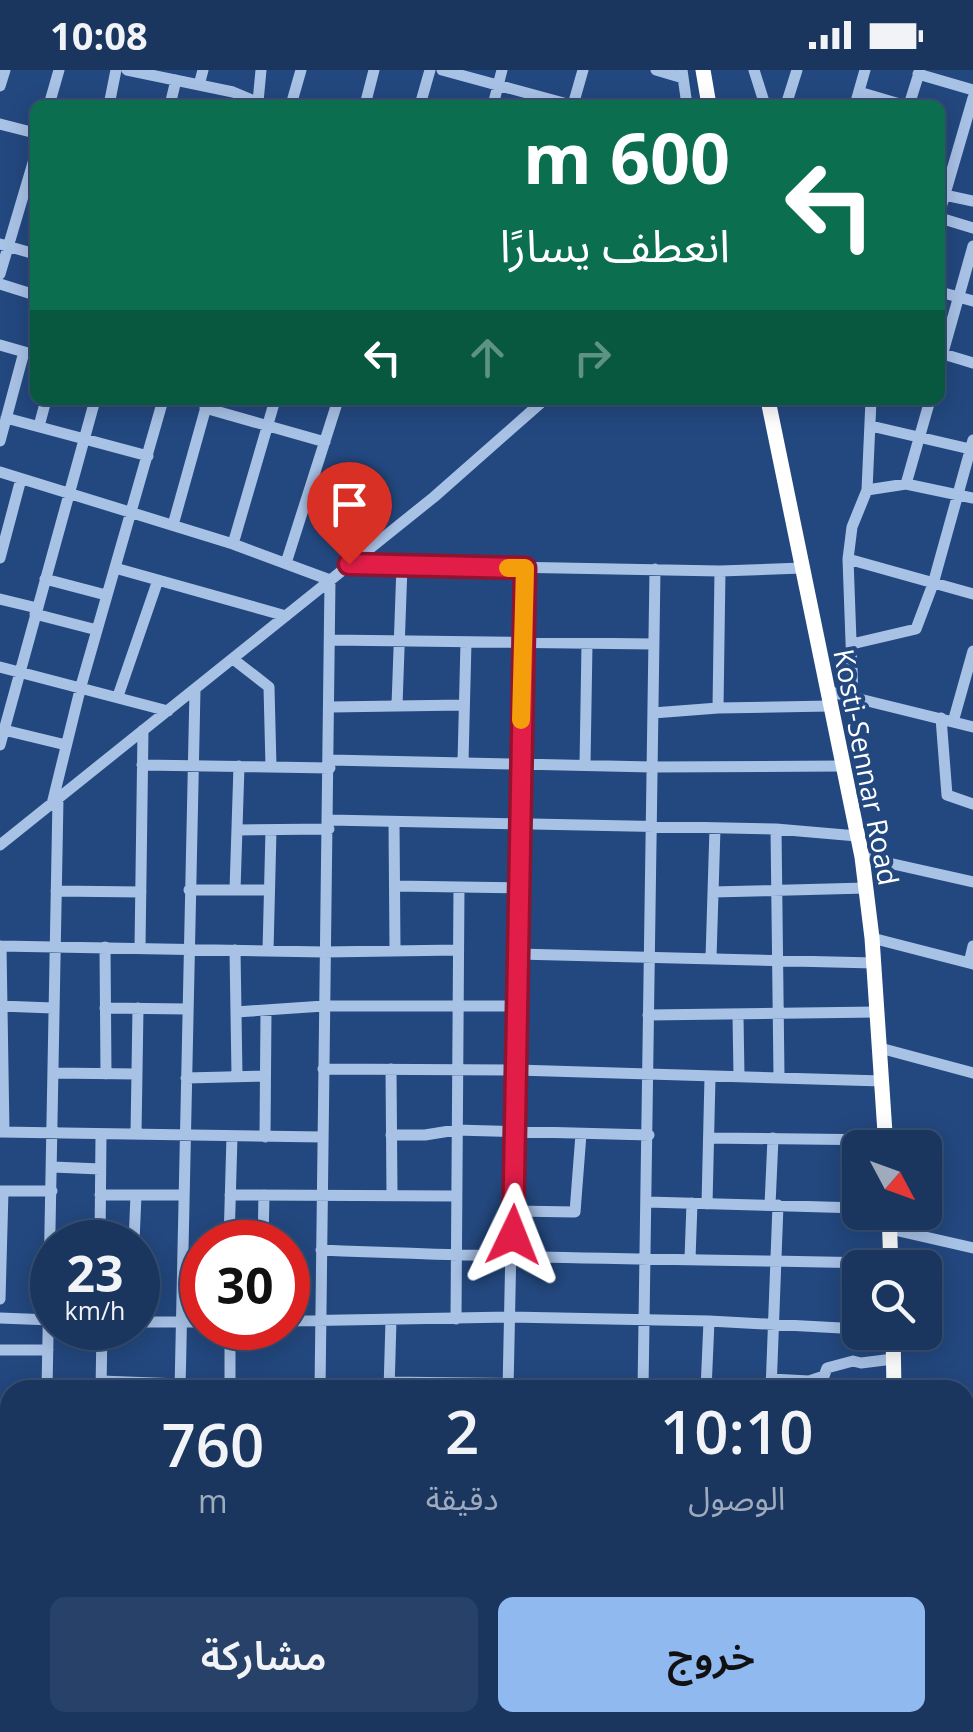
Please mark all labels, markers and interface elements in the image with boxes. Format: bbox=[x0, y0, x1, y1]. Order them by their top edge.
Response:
text: 10:08 bbox=[50, 9, 148, 61]
text: 600 m bbox=[523, 109, 730, 205]
icon: left bbox=[765, 140, 895, 270]
text: انعطف يسارًا bbox=[500, 214, 730, 275]
icon: left bbox=[355, 330, 410, 385]
icon: ahead bbox=[460, 330, 515, 385]
icon: right bbox=[565, 330, 620, 385]
pin bbox=[307, 462, 392, 565]
icon: arrive bbox=[322, 477, 377, 532]
street label: Kosti-Sennar Road bbox=[825, 646, 909, 888]
north arrow bbox=[842, 1130, 942, 1230]
map controls bbox=[842, 1130, 942, 1350]
position arrow bbox=[461, 1183, 565, 1287]
speed limit sign: 30 bbox=[180, 1220, 310, 1350]
text: 23 bbox=[66, 1239, 124, 1307]
button: search bbox=[842, 1250, 942, 1350]
text: km/h bbox=[65, 1293, 125, 1327]
text: 2 bbox=[445, 1390, 479, 1472]
text: 10:10 bbox=[660, 1390, 814, 1472]
text: 760 bbox=[161, 1403, 264, 1485]
text: دقيقة bbox=[426, 1476, 499, 1519]
text: الوصول bbox=[688, 1476, 785, 1519]
text: m bbox=[198, 1479, 228, 1522]
button: مشاركة bbox=[50, 1597, 478, 1712]
button: خروج bbox=[498, 1597, 925, 1712]

